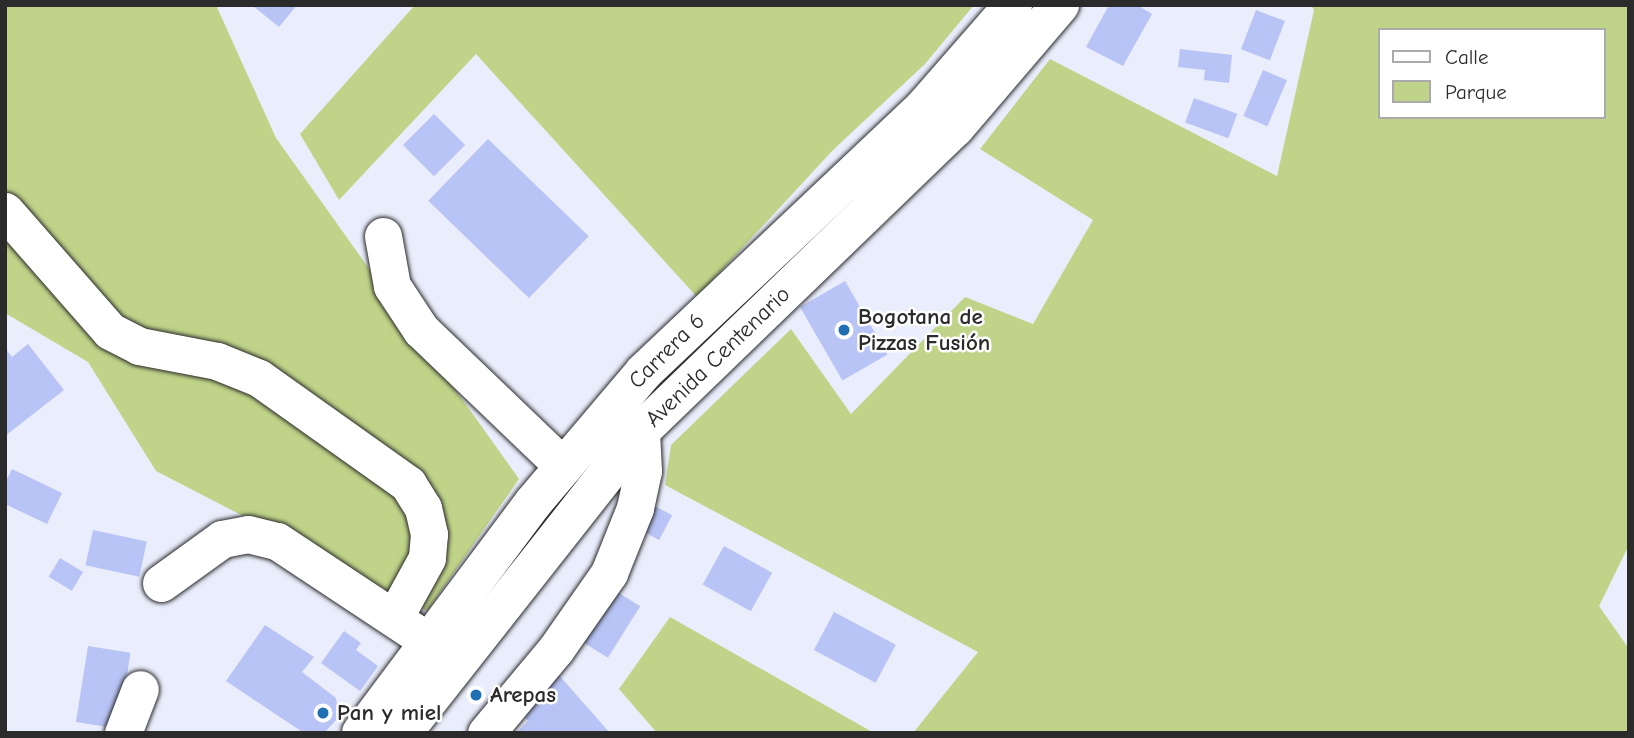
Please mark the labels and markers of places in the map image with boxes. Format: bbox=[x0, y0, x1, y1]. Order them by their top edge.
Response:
place label: Bogotana de Pizzas Fusión bbox=[858, 303, 990, 357]
marker: Bogotana de Pizzas Fusión bbox=[836, 322, 852, 338]
place label: Arepas bbox=[490, 681, 556, 709]
marker: Arepas bbox=[468, 687, 484, 703]
place label: Pan y miel bbox=[337, 699, 441, 727]
marker: Pan y miel bbox=[315, 705, 331, 721]

